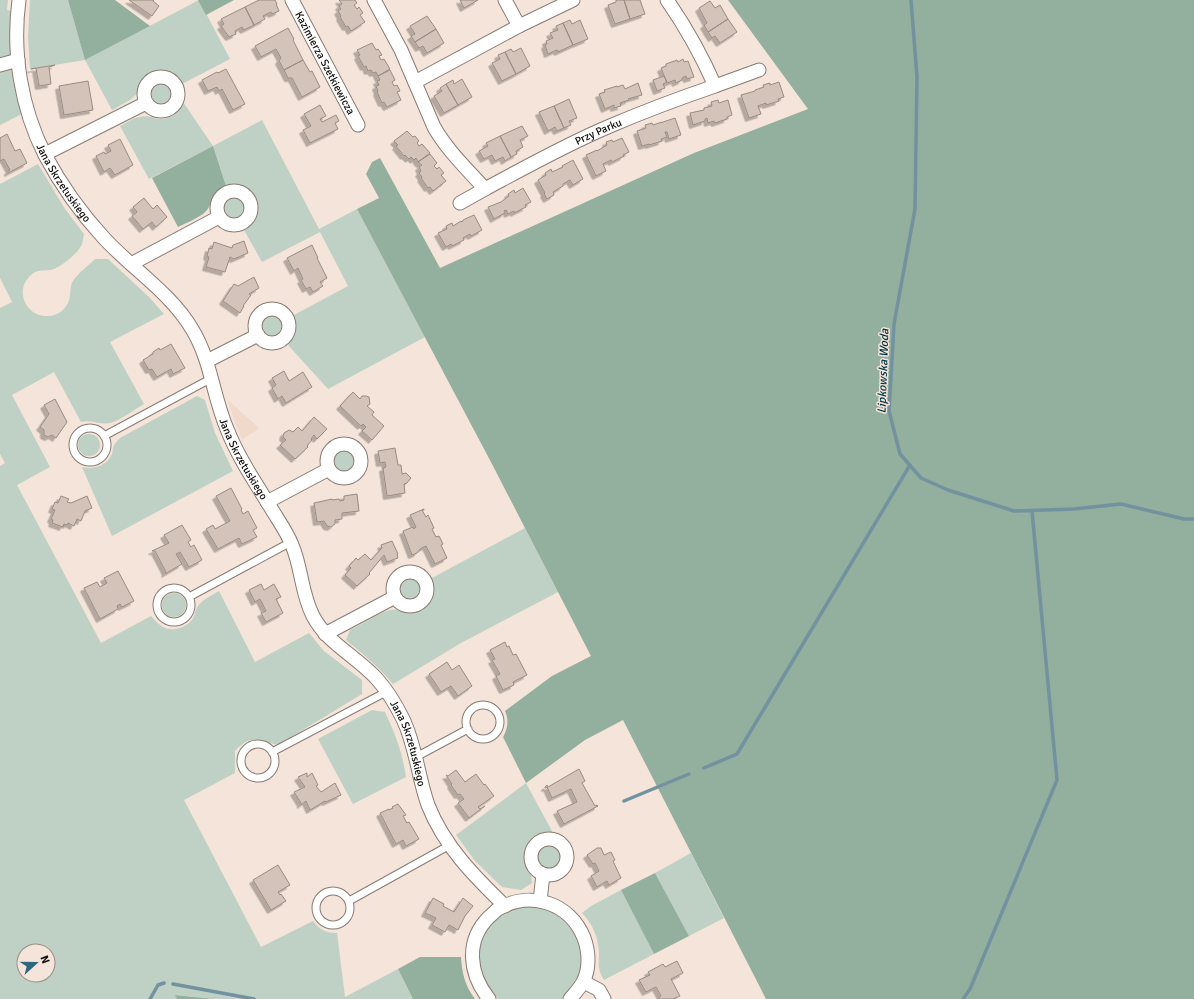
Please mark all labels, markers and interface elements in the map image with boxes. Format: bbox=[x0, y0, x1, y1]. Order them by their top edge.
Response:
street label: Kazimierza Szetkiewicza bbox=[292, 9, 358, 117]
street label: Przy Parku bbox=[573, 116, 624, 148]
street label: Jana Skrzetuskiego bbox=[34, 142, 93, 225]
water label: Lipkowska Woda bbox=[875, 328, 893, 414]
street label: Jana Skrzetuskiego bbox=[216, 417, 270, 502]
street label: Jana Skrzetuskiego bbox=[387, 698, 428, 788]
north arrow bbox=[16, 943, 56, 983]
text: N bbox=[37, 954, 52, 965]

